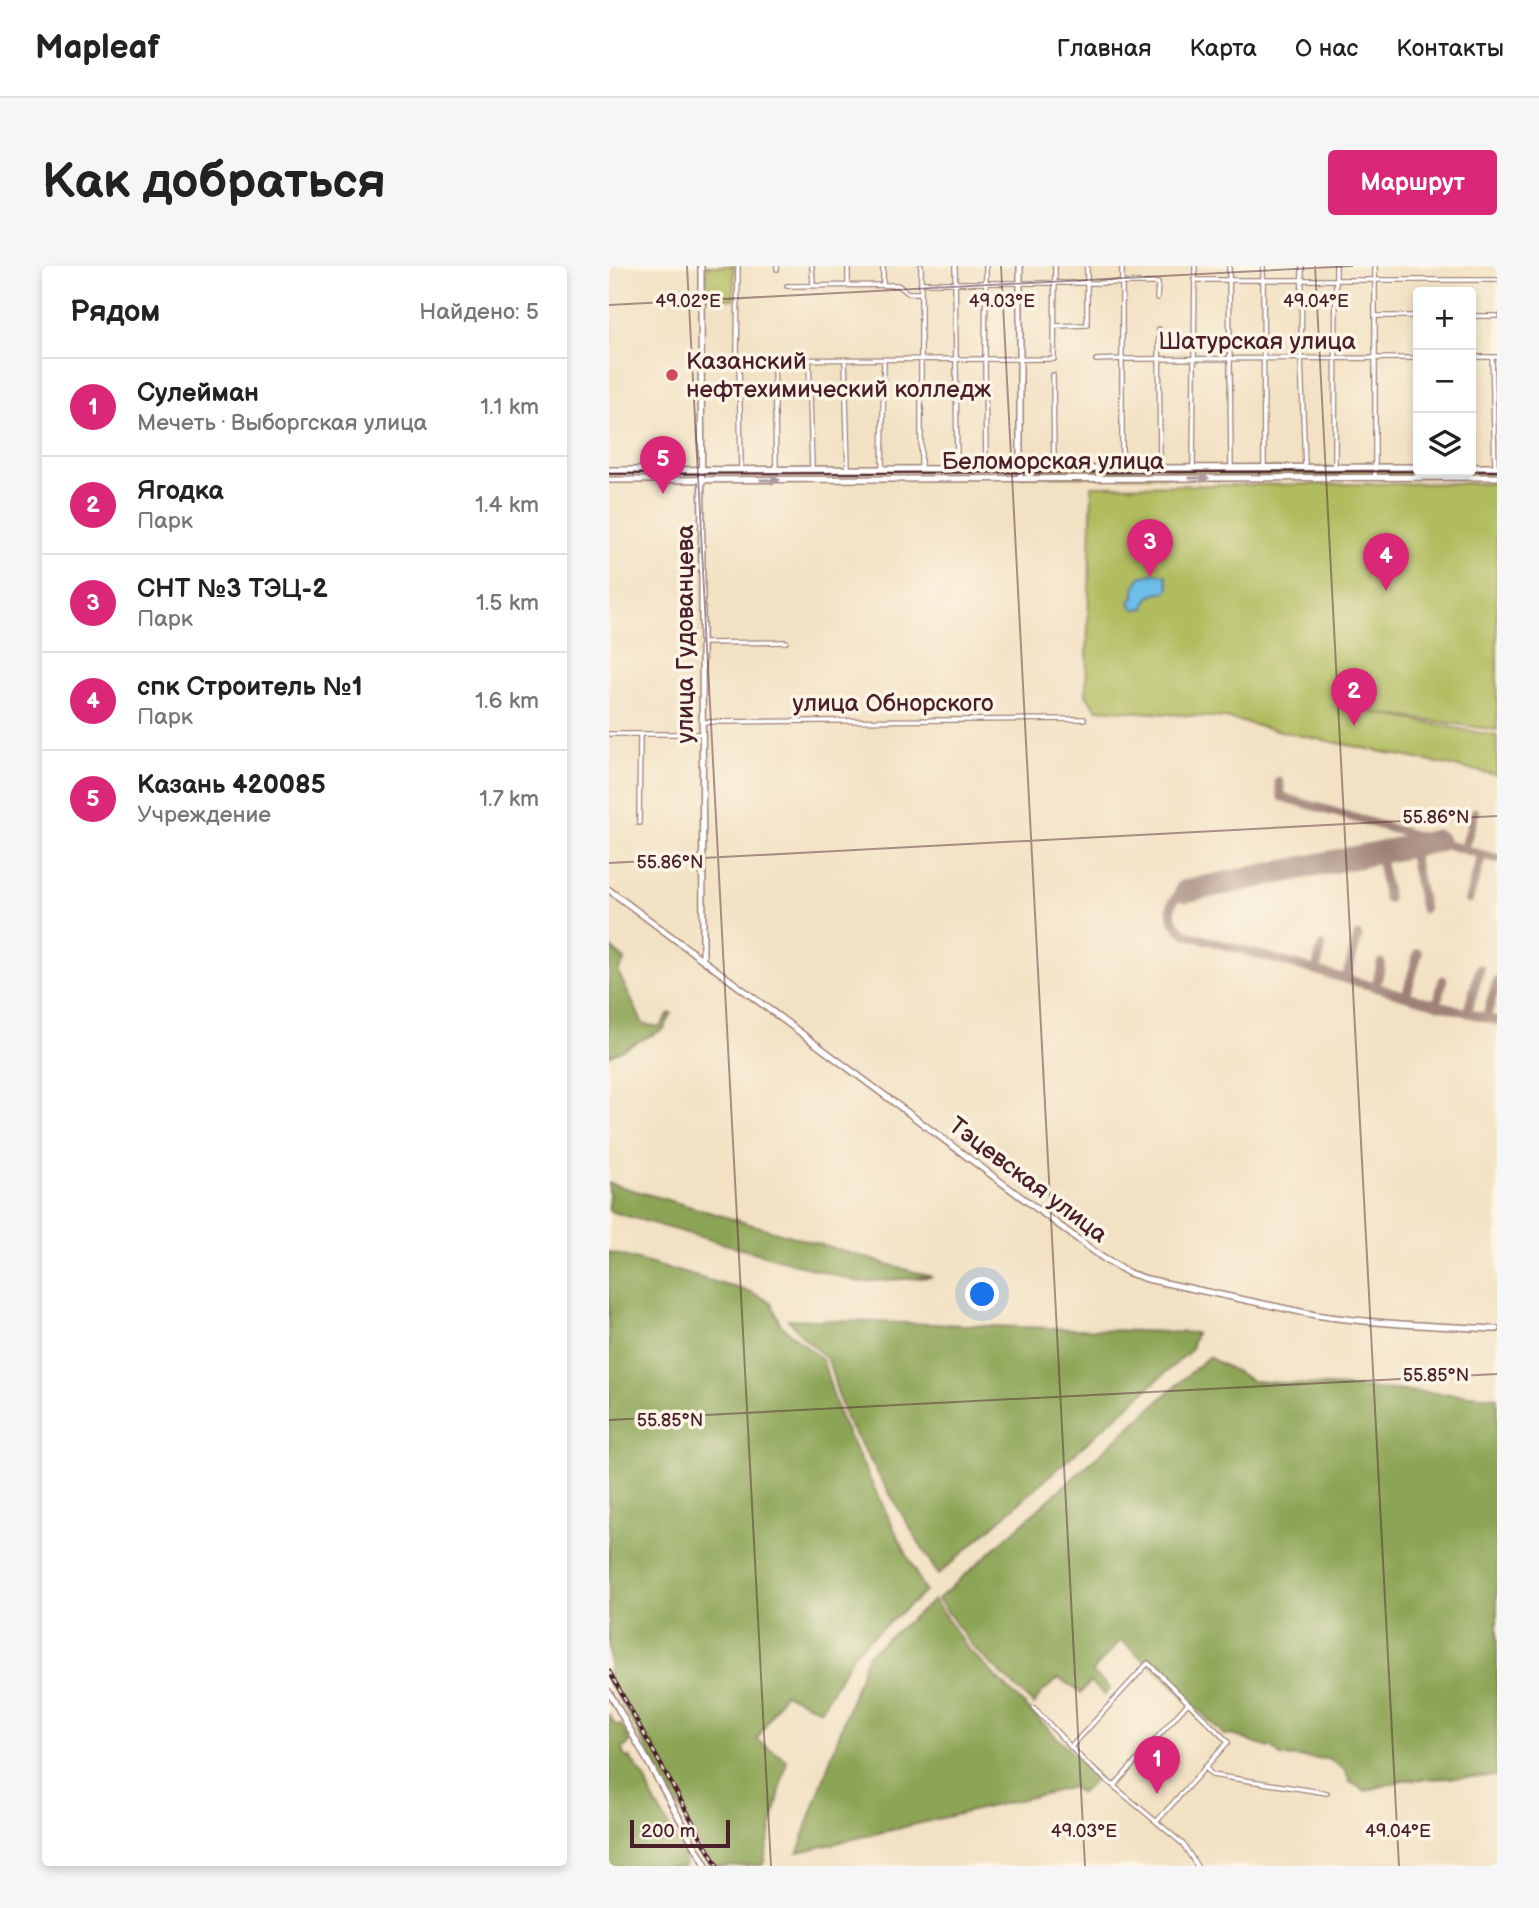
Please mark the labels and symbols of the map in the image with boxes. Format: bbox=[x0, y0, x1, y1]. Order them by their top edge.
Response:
text: 49.02°E bbox=[655, 291, 721, 312]
text: 49.03°E bbox=[969, 291, 1035, 312]
text: 49.04°E bbox=[1283, 291, 1349, 312]
street label: Шатурская улица bbox=[1158, 327, 1356, 356]
place label: Казанский нефтехимический колледж bbox=[686, 347, 991, 404]
marker: Казанский нефтехимический колледж bbox=[664, 367, 680, 383]
pin: 5 bbox=[640, 436, 686, 494]
street label: Беломорская улица bbox=[942, 447, 1164, 476]
one-way arrow bbox=[1188, 472, 1210, 484]
one-way arrow bbox=[759, 474, 781, 486]
pin: 3 bbox=[1127, 519, 1173, 577]
street label: улица Гудованцева bbox=[671, 525, 700, 743]
pin: 4 bbox=[1363, 533, 1409, 591]
pin: 2 bbox=[1331, 668, 1377, 726]
street label: улица Обнорского bbox=[793, 689, 993, 718]
text: 55.86°N bbox=[1402, 807, 1470, 828]
text: 55.86°N bbox=[636, 852, 704, 873]
street label: Тэцевская улица bbox=[943, 1111, 1113, 1249]
your location bbox=[965, 1277, 999, 1311]
text: 55.85°N bbox=[1403, 1365, 1469, 1386]
text: 55.85°N bbox=[637, 1410, 703, 1431]
pin: 1 bbox=[1134, 1736, 1180, 1794]
scale bar bbox=[630, 1817, 730, 1849]
text: 49.03°E bbox=[1051, 1821, 1117, 1842]
text: 49.04°E bbox=[1365, 1821, 1431, 1842]

